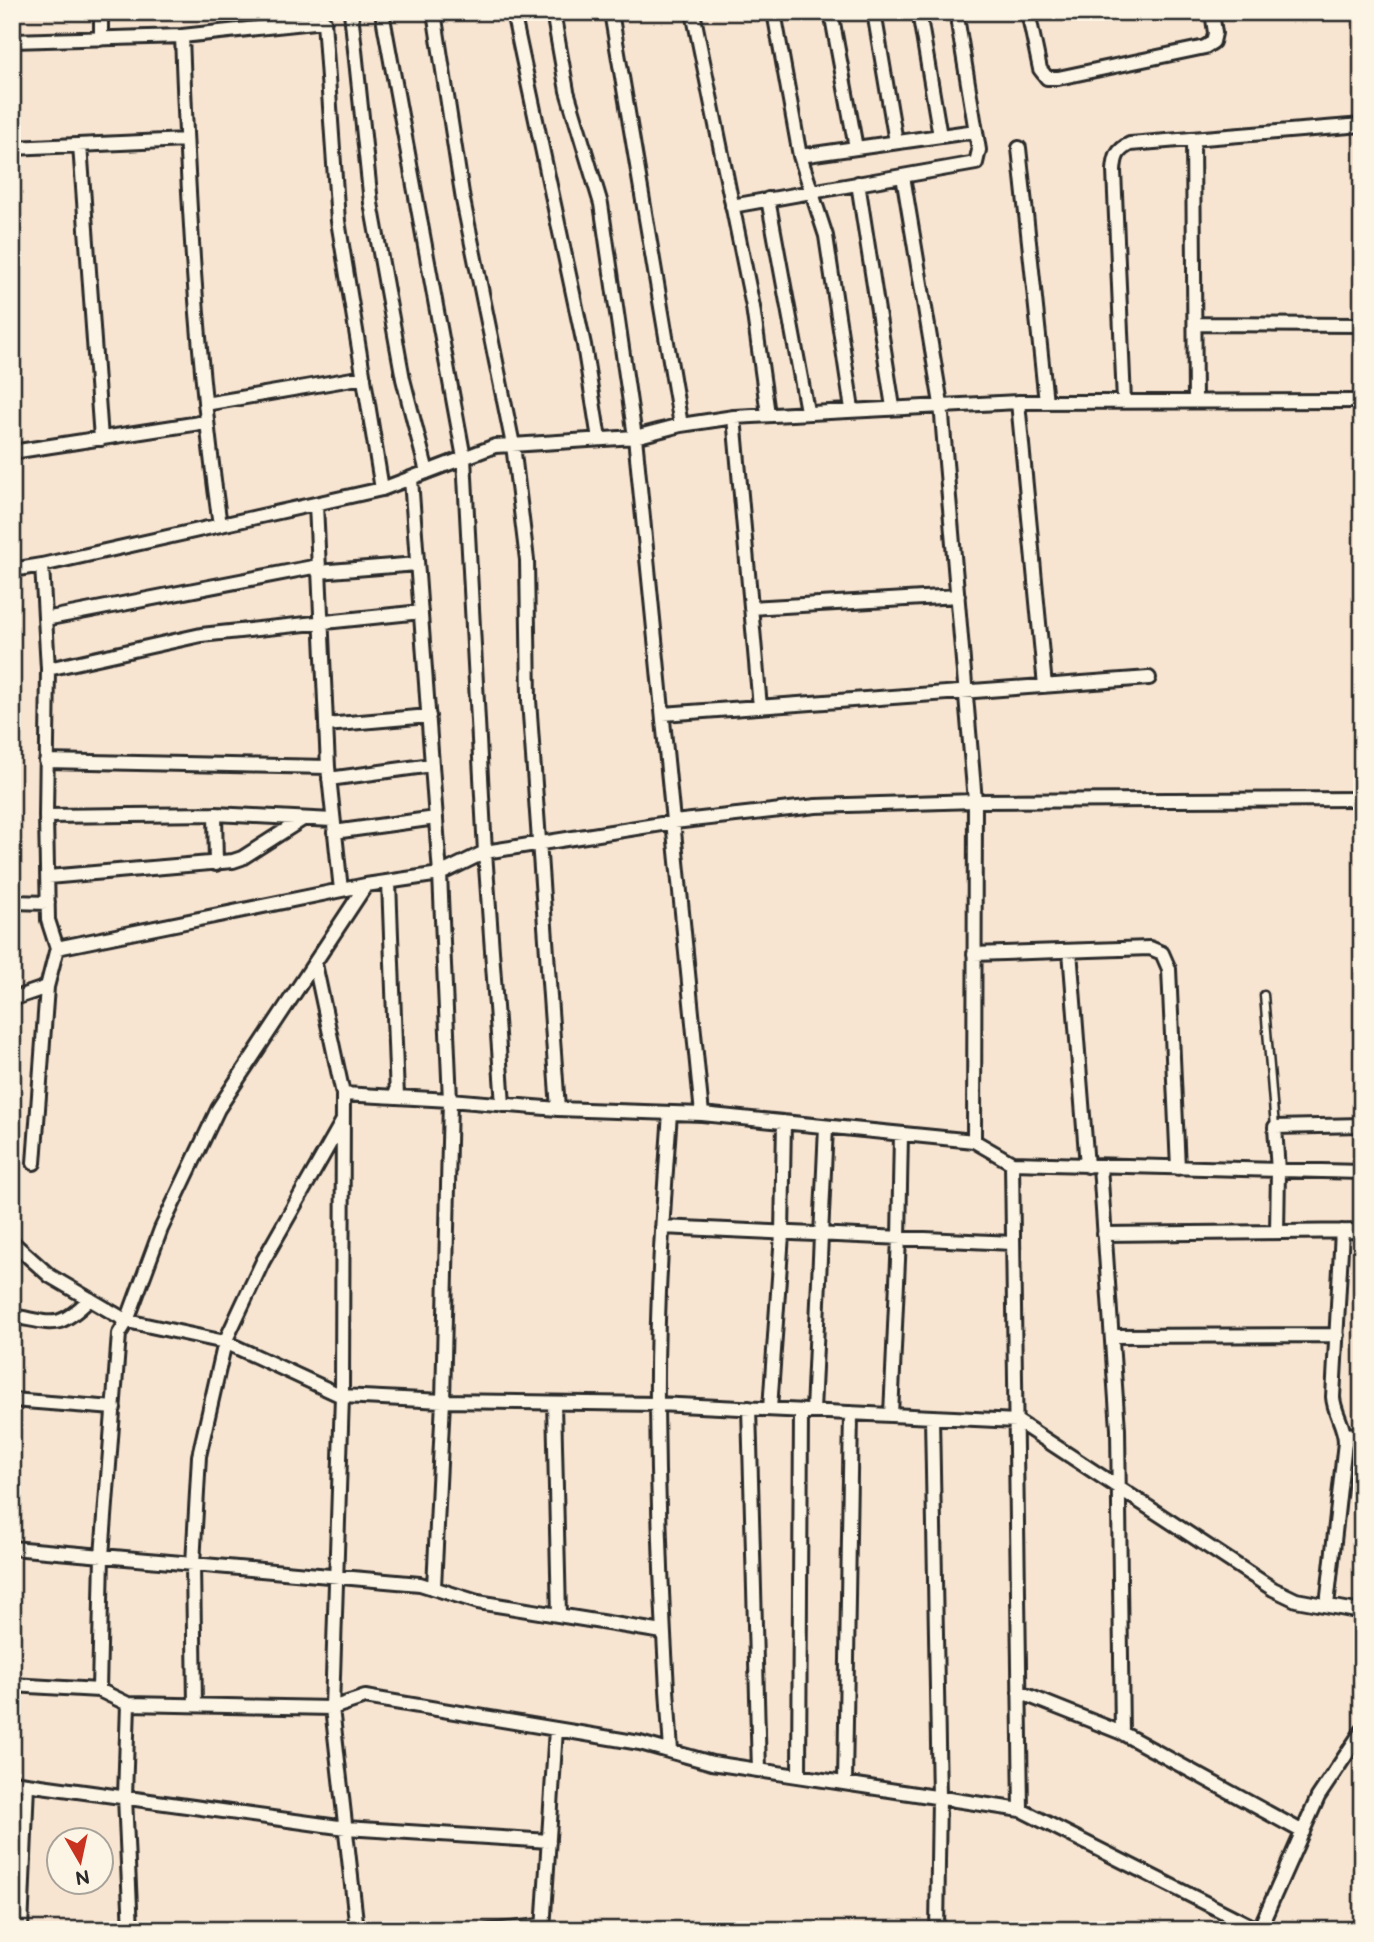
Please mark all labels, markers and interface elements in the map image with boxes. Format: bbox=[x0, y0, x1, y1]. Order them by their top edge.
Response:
north arrow bbox=[46, 1826, 116, 1896]
text: N bbox=[74, 1864, 91, 1889]

